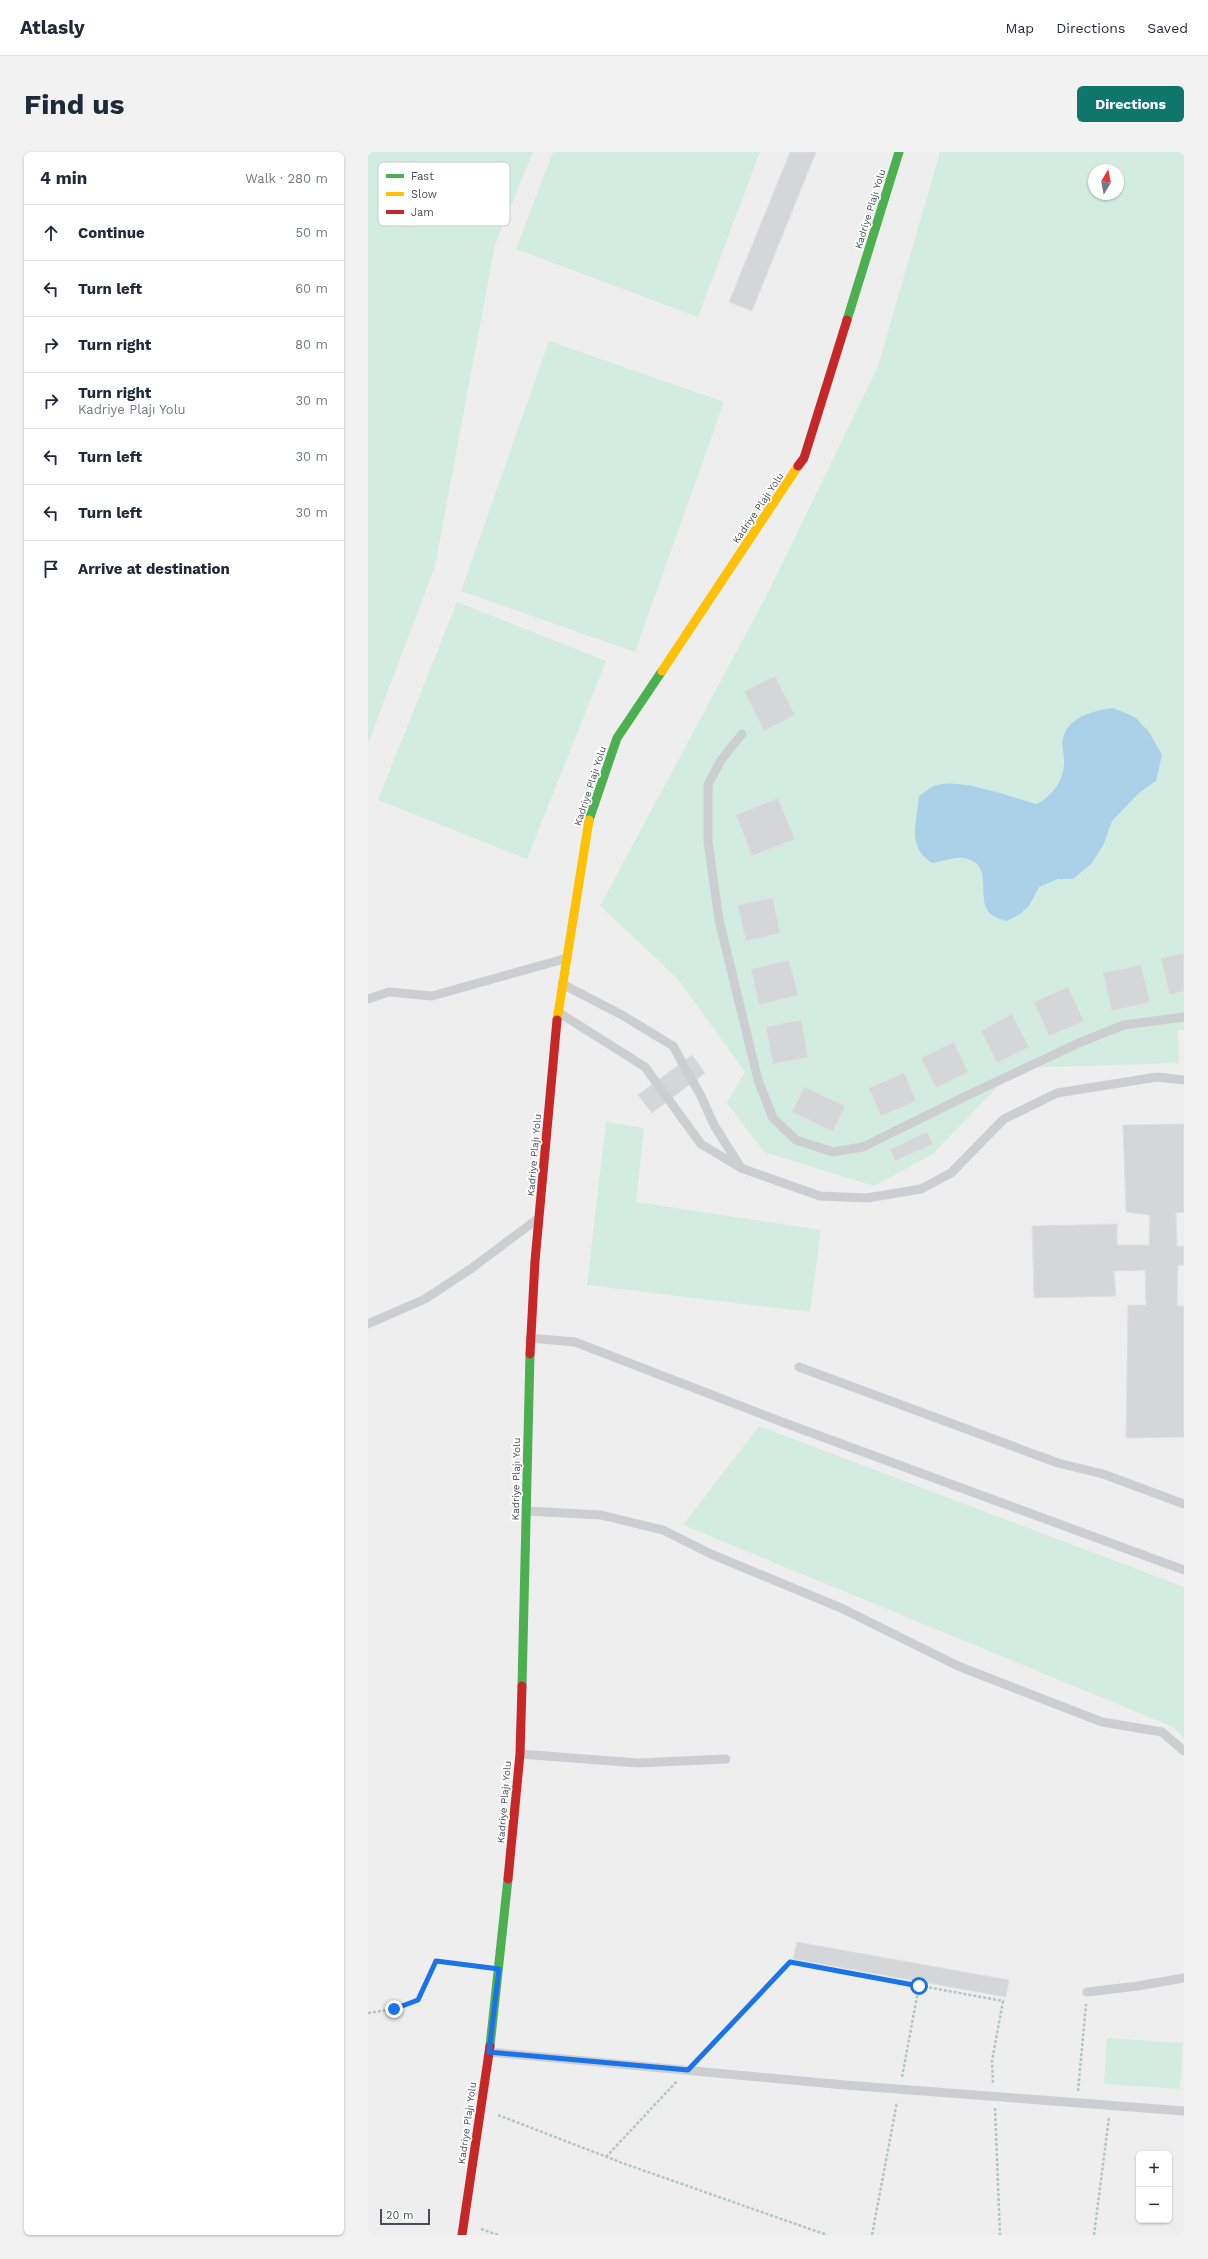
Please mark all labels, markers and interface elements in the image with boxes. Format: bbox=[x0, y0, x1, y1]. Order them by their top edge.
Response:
text: Atlasly bbox=[20, 16, 85, 39]
text: Map bbox=[1006, 20, 1034, 36]
text: Directions bbox=[1056, 20, 1125, 36]
text: Saved bbox=[1147, 20, 1188, 36]
button: Directions bbox=[1077, 86, 1184, 122]
text: Find us bbox=[24, 88, 124, 121]
legend bbox=[378, 162, 510, 226]
north arrow bbox=[1088, 164, 1124, 200]
text: 4 min bbox=[40, 168, 87, 188]
street label: Kadriye Plajı Yolu bbox=[853, 168, 887, 250]
text: Fast bbox=[411, 170, 434, 183]
text: Walk · 280 m bbox=[245, 171, 328, 186]
text: Slow bbox=[411, 188, 437, 201]
text: Jam bbox=[411, 206, 434, 219]
icon: ahead bbox=[40, 222, 62, 244]
text: Continue bbox=[78, 224, 145, 242]
text: 50 m bbox=[296, 225, 328, 240]
icon: left bbox=[40, 278, 62, 300]
text: Turn left bbox=[78, 280, 142, 298]
text: 60 m bbox=[295, 281, 328, 296]
icon: right bbox=[40, 334, 62, 356]
text: Turn right bbox=[78, 336, 151, 354]
text: 80 m bbox=[295, 337, 328, 352]
text: Turn right bbox=[78, 384, 151, 402]
icon: right bbox=[40, 390, 62, 412]
text: 30 m bbox=[296, 393, 328, 408]
text: Kadriye Plajı Yolu bbox=[78, 402, 186, 417]
icon: left bbox=[40, 446, 62, 468]
text: Turn left bbox=[78, 448, 142, 466]
text: 30 m bbox=[296, 449, 328, 464]
street label: Kadriye Plajı Yolu bbox=[730, 471, 786, 545]
icon: left bbox=[40, 502, 62, 524]
text: Turn left bbox=[78, 504, 142, 522]
text: 30 m bbox=[296, 505, 328, 520]
icon: arrive bbox=[40, 558, 62, 580]
text: Arrive at destination bbox=[78, 560, 230, 578]
street label: Kadriye Plajı Yolu bbox=[572, 745, 608, 827]
street label: Kadriye Plajı Yolu bbox=[525, 1113, 543, 1197]
street label: Kadriye Plajı Yolu bbox=[510, 1438, 522, 1520]
street label: Kadriye Plajı Yolu bbox=[495, 1760, 513, 1844]
route start bbox=[910, 1977, 928, 1995]
route end bbox=[385, 2000, 403, 2018]
street label: Kadriye Plajı Yolu bbox=[456, 2081, 478, 2165]
map controls bbox=[1136, 2151, 1172, 2223]
button: + bbox=[1136, 2151, 1172, 2187]
button: − bbox=[1136, 2187, 1172, 2223]
scale bar bbox=[380, 2207, 430, 2226]
text: 20 m bbox=[386, 2209, 414, 2222]

